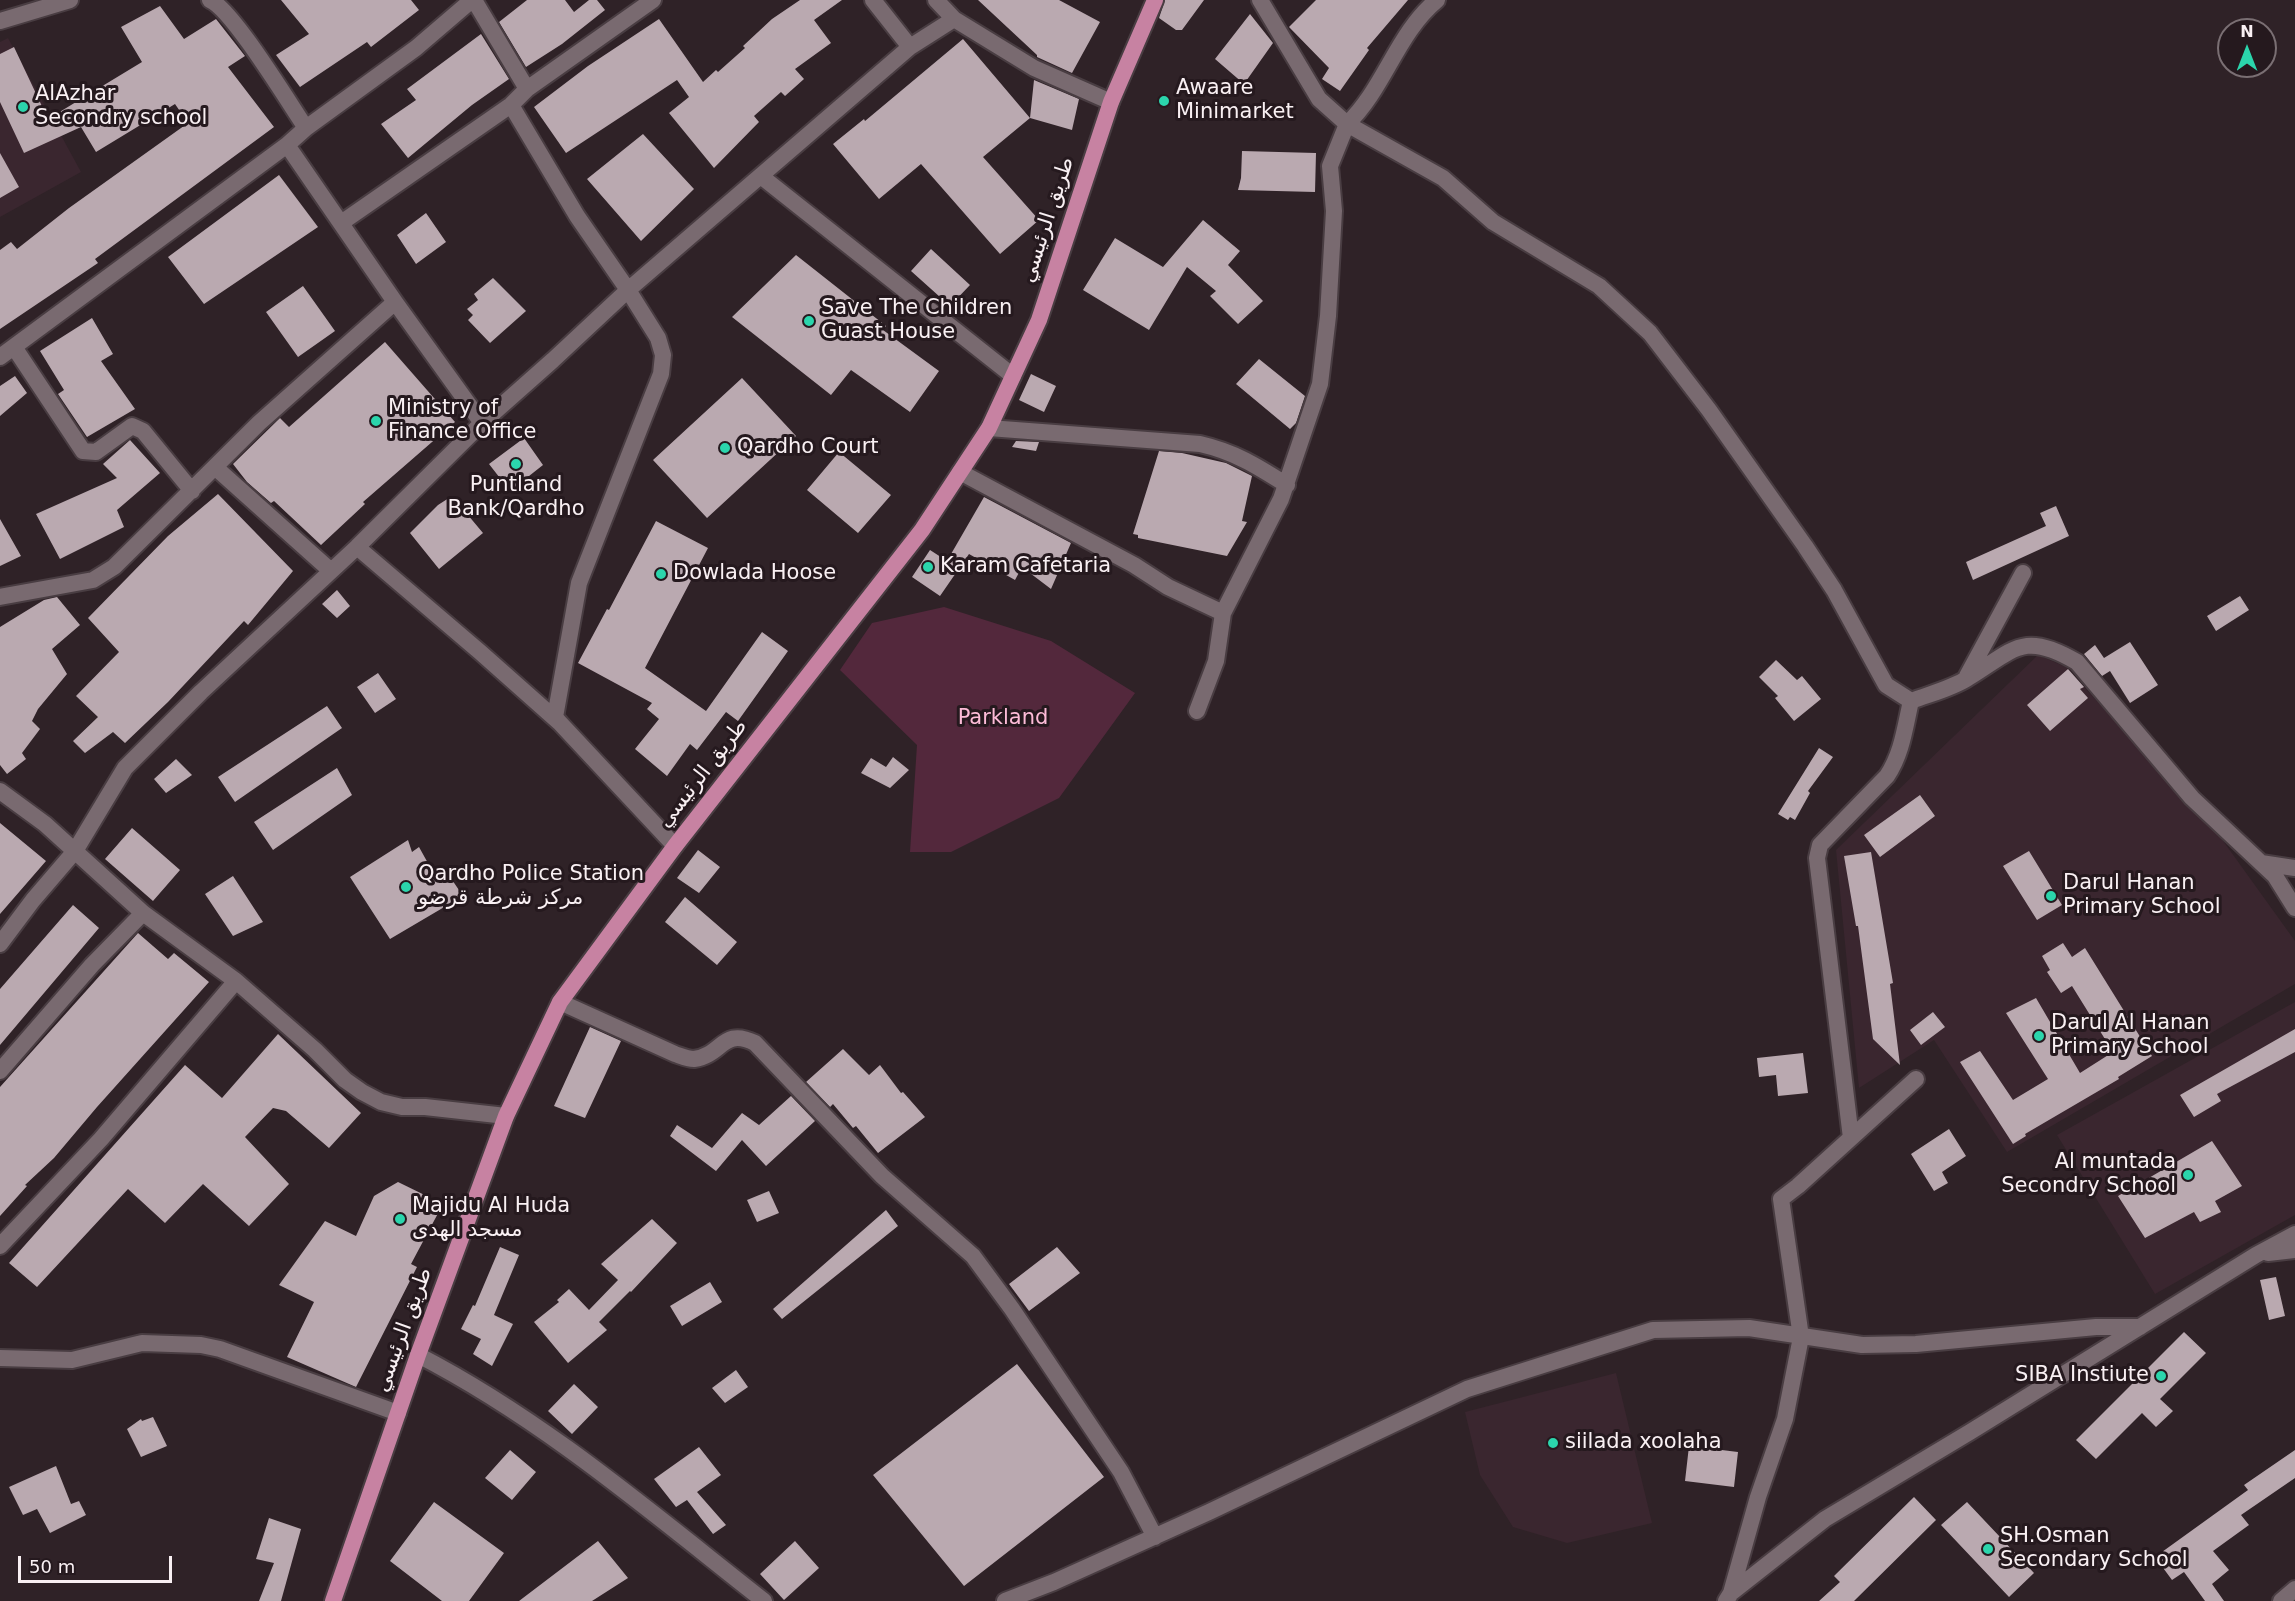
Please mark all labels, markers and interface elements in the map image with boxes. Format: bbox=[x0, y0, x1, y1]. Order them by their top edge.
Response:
north arrow bbox=[2217, 18, 2277, 78]
text: N bbox=[2240, 22, 2254, 41]
place label: Awaare Minimarket bbox=[1176, 76, 1294, 126]
place label: AlAzhar Secondry school bbox=[35, 82, 207, 132]
marker: Awaare Minimarket bbox=[1157, 94, 1171, 108]
marker: AlAzhar Secondry school bbox=[16, 100, 30, 114]
street label: طريق الرئيسي bbox=[1016, 154, 1080, 286]
place label: Save The Children Guast House bbox=[821, 296, 1012, 346]
marker: Save The Children Guast House bbox=[802, 314, 816, 328]
place label: Ministry of Finance Office bbox=[388, 396, 536, 446]
marker: Ministry of Finance Office bbox=[369, 414, 383, 428]
place label: Qardho Court bbox=[737, 435, 879, 461]
marker: Qardho Court bbox=[718, 441, 732, 455]
marker: Puntland Bank/Qardho bbox=[509, 457, 523, 471]
place label: Puntland Bank/Qardho bbox=[448, 473, 584, 523]
place label: Karam Cafetaria bbox=[940, 554, 1111, 580]
marker: Karam Cafetaria bbox=[921, 560, 935, 574]
place label: Dowlada Hoose bbox=[673, 561, 836, 587]
marker: Dowlada Hoose bbox=[654, 567, 668, 581]
park label: Parkland bbox=[958, 706, 1048, 732]
street label: طريق الرئيسي bbox=[653, 715, 753, 833]
place label: Qardho Police Station مركز شرطة قرضو bbox=[418, 862, 644, 912]
place label: Darul Hanan Primary School bbox=[2063, 871, 2221, 921]
marker: Qardho Police Station مركز شرطة قرضو bbox=[399, 880, 413, 894]
marker: Darul Hanan Primary School bbox=[2044, 889, 2058, 903]
place label: Darul Al Hanan Primary School bbox=[2051, 1011, 2210, 1061]
marker: Darul Al Hanan Primary School bbox=[2032, 1029, 2046, 1043]
place label: Al muntada Secondry School bbox=[2001, 1150, 2176, 1200]
marker: Al muntada Secondry School bbox=[2181, 1168, 2195, 1182]
place label: Majidu Al Huda مسجد الهدى bbox=[412, 1194, 570, 1244]
marker: Majidu Al Huda مسجد الهدى bbox=[393, 1212, 407, 1226]
street label: طريق الرئيسي bbox=[370, 1264, 438, 1396]
place label: SIBA Instiute bbox=[2015, 1363, 2149, 1389]
marker: SIBA Instiute bbox=[2154, 1369, 2168, 1383]
place label: siilada xoolaha bbox=[1565, 1430, 1722, 1456]
marker: siilada xoolaha bbox=[1546, 1436, 1560, 1450]
place label: SH.Osman Secondary School bbox=[2000, 1524, 2188, 1574]
marker: SH.Osman Secondary School bbox=[1981, 1542, 1995, 1556]
scale bar bbox=[21, 1544, 176, 1582]
text: 50 m bbox=[29, 1556, 75, 1577]

